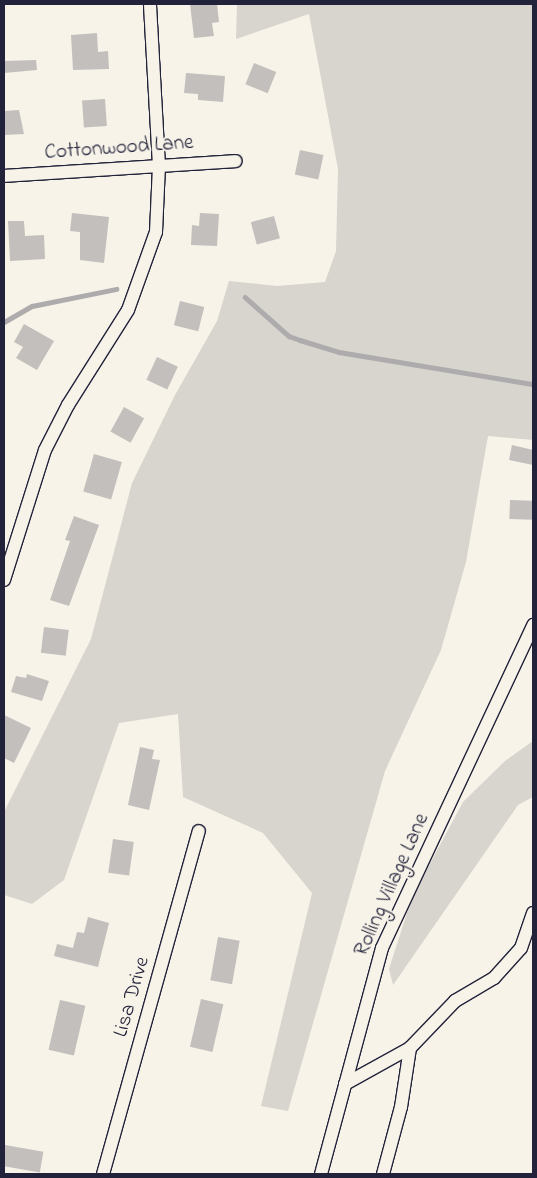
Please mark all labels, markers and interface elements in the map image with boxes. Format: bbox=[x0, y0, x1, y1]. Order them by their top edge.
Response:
street label: Cottonwood Lane bbox=[44, 130, 194, 166]
street label: Rolling Village Lane bbox=[349, 810, 435, 960]
street label: Lisa Drive bbox=[108, 954, 156, 1040]

